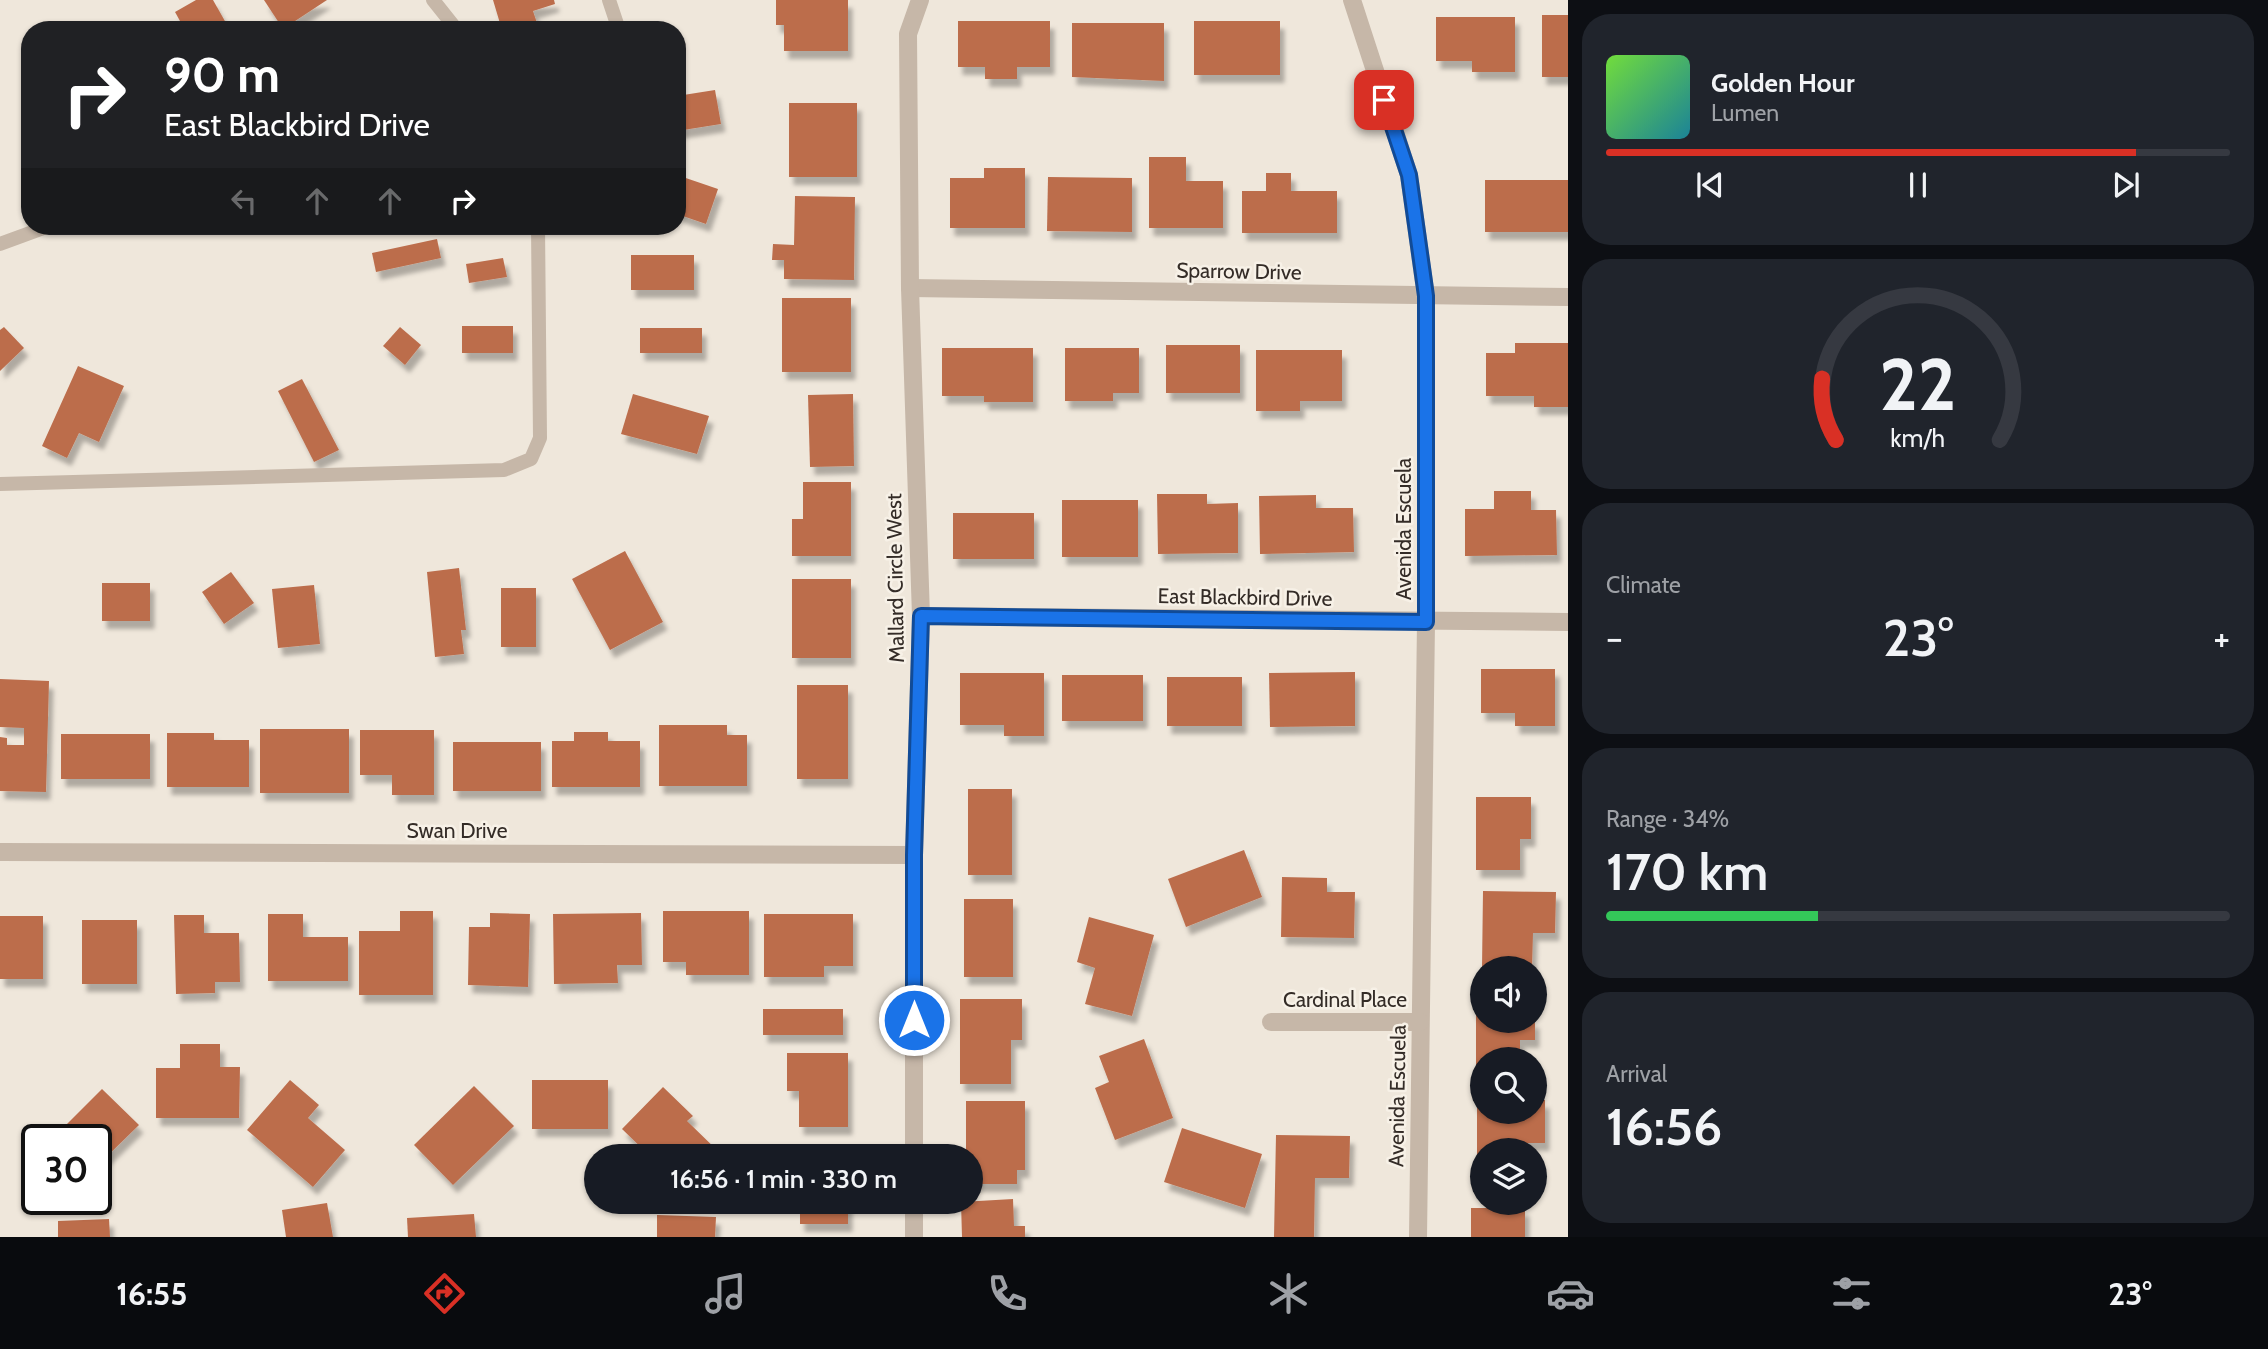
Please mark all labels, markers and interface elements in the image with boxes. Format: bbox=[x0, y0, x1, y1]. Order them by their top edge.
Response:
text: 90 m bbox=[164, 45, 280, 104]
icon: right bbox=[49, 49, 140, 140]
text: Golden Hour bbox=[1711, 67, 1854, 99]
pin bbox=[1354, 70, 1414, 130]
icon: arrive bbox=[1365, 81, 1403, 119]
text: Lumen bbox=[1711, 99, 1779, 127]
text: East Blackbird Drive bbox=[164, 105, 430, 144]
icon: previous bbox=[1691, 166, 1729, 204]
icon: pause bbox=[1899, 166, 1937, 204]
icon: next bbox=[2107, 166, 2145, 204]
icon: left bbox=[225, 182, 263, 220]
icon: ahead bbox=[298, 182, 336, 220]
icon: ahead bbox=[371, 182, 409, 220]
icon: right bbox=[444, 182, 482, 220]
street label: Sparrow Drive bbox=[1176, 257, 1302, 285]
text: 22 bbox=[1879, 340, 1957, 428]
text: km/h bbox=[1891, 423, 1945, 453]
street label: Avenida Escuela bbox=[1391, 458, 1416, 600]
street label: Mallard Circle West bbox=[881, 493, 909, 663]
text: Climate bbox=[1606, 571, 1681, 599]
street label: East Blackbird Drive bbox=[1158, 583, 1333, 611]
text: 23° bbox=[1883, 606, 1953, 669]
text: − bbox=[1606, 614, 1623, 661]
text: + bbox=[2213, 614, 2230, 661]
text: Range · 34% bbox=[1606, 805, 1729, 833]
street label: Swan Drive bbox=[407, 818, 508, 843]
text: 170 km bbox=[1606, 840, 1768, 903]
map controls bbox=[1470, 956, 1547, 1215]
button: sound bbox=[1470, 956, 1547, 1033]
position arrow bbox=[877, 983, 951, 1057]
street label: Cardinal Place bbox=[1283, 987, 1407, 1012]
street label: Avenida Escuela bbox=[1383, 1025, 1411, 1167]
button: search bbox=[1470, 1047, 1547, 1124]
text: Arrival bbox=[1606, 1060, 1667, 1088]
text: 16:56 bbox=[1606, 1095, 1722, 1158]
speed limit sign: 30 bbox=[21, 1124, 112, 1215]
button: layers bbox=[1470, 1138, 1547, 1215]
text: 16:56 · 1 min · 330 m bbox=[670, 1163, 897, 1195]
icon: directions bbox=[420, 1269, 469, 1318]
icon: music bbox=[701, 1269, 750, 1318]
icon: phone bbox=[983, 1269, 1032, 1318]
icon: climate bbox=[1264, 1269, 1313, 1318]
icon: car bbox=[1546, 1269, 1595, 1318]
icon: filters bbox=[1827, 1269, 1876, 1318]
text: 16:55 bbox=[116, 1274, 187, 1313]
text: 23° bbox=[2108, 1274, 2152, 1313]

